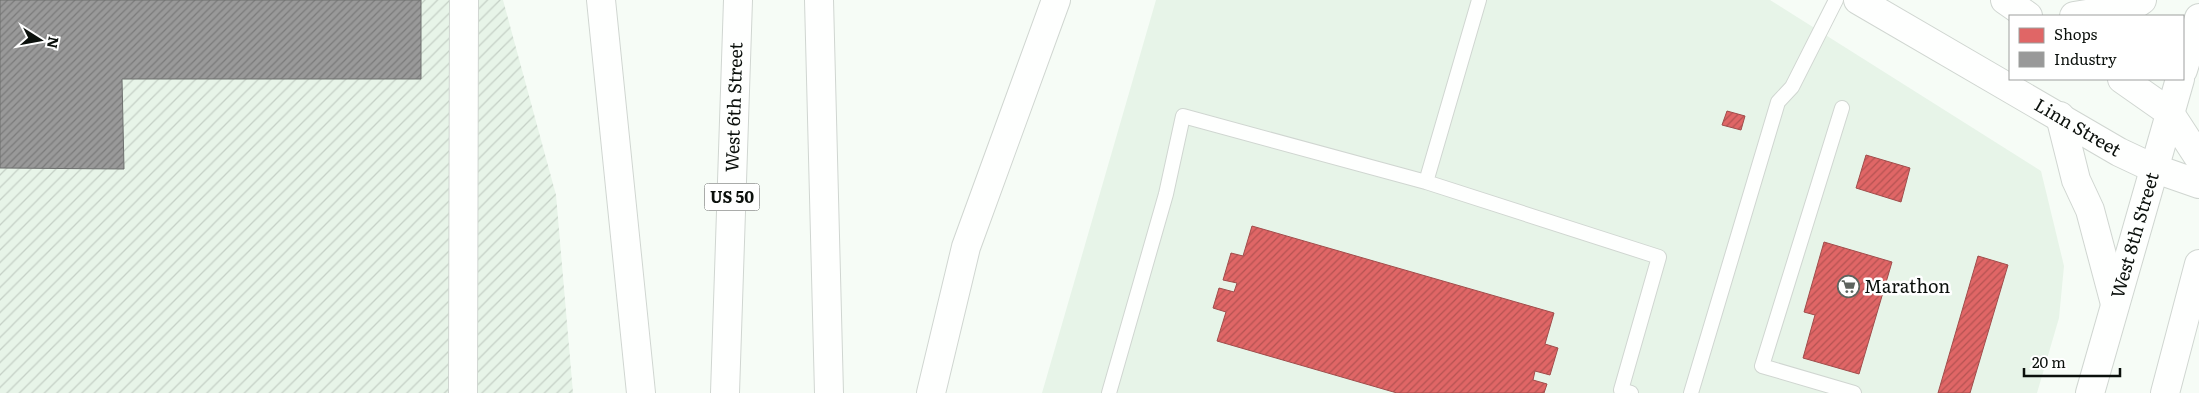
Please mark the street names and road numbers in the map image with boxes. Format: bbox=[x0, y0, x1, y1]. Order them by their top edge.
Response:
street label: West 6th Street bbox=[717, 41, 749, 173]
street label: Linn Street bbox=[2030, 91, 2127, 163]
street label: West 8th Street bbox=[2103, 168, 2165, 301]
road number: US 50 bbox=[704, 183, 760, 210]

